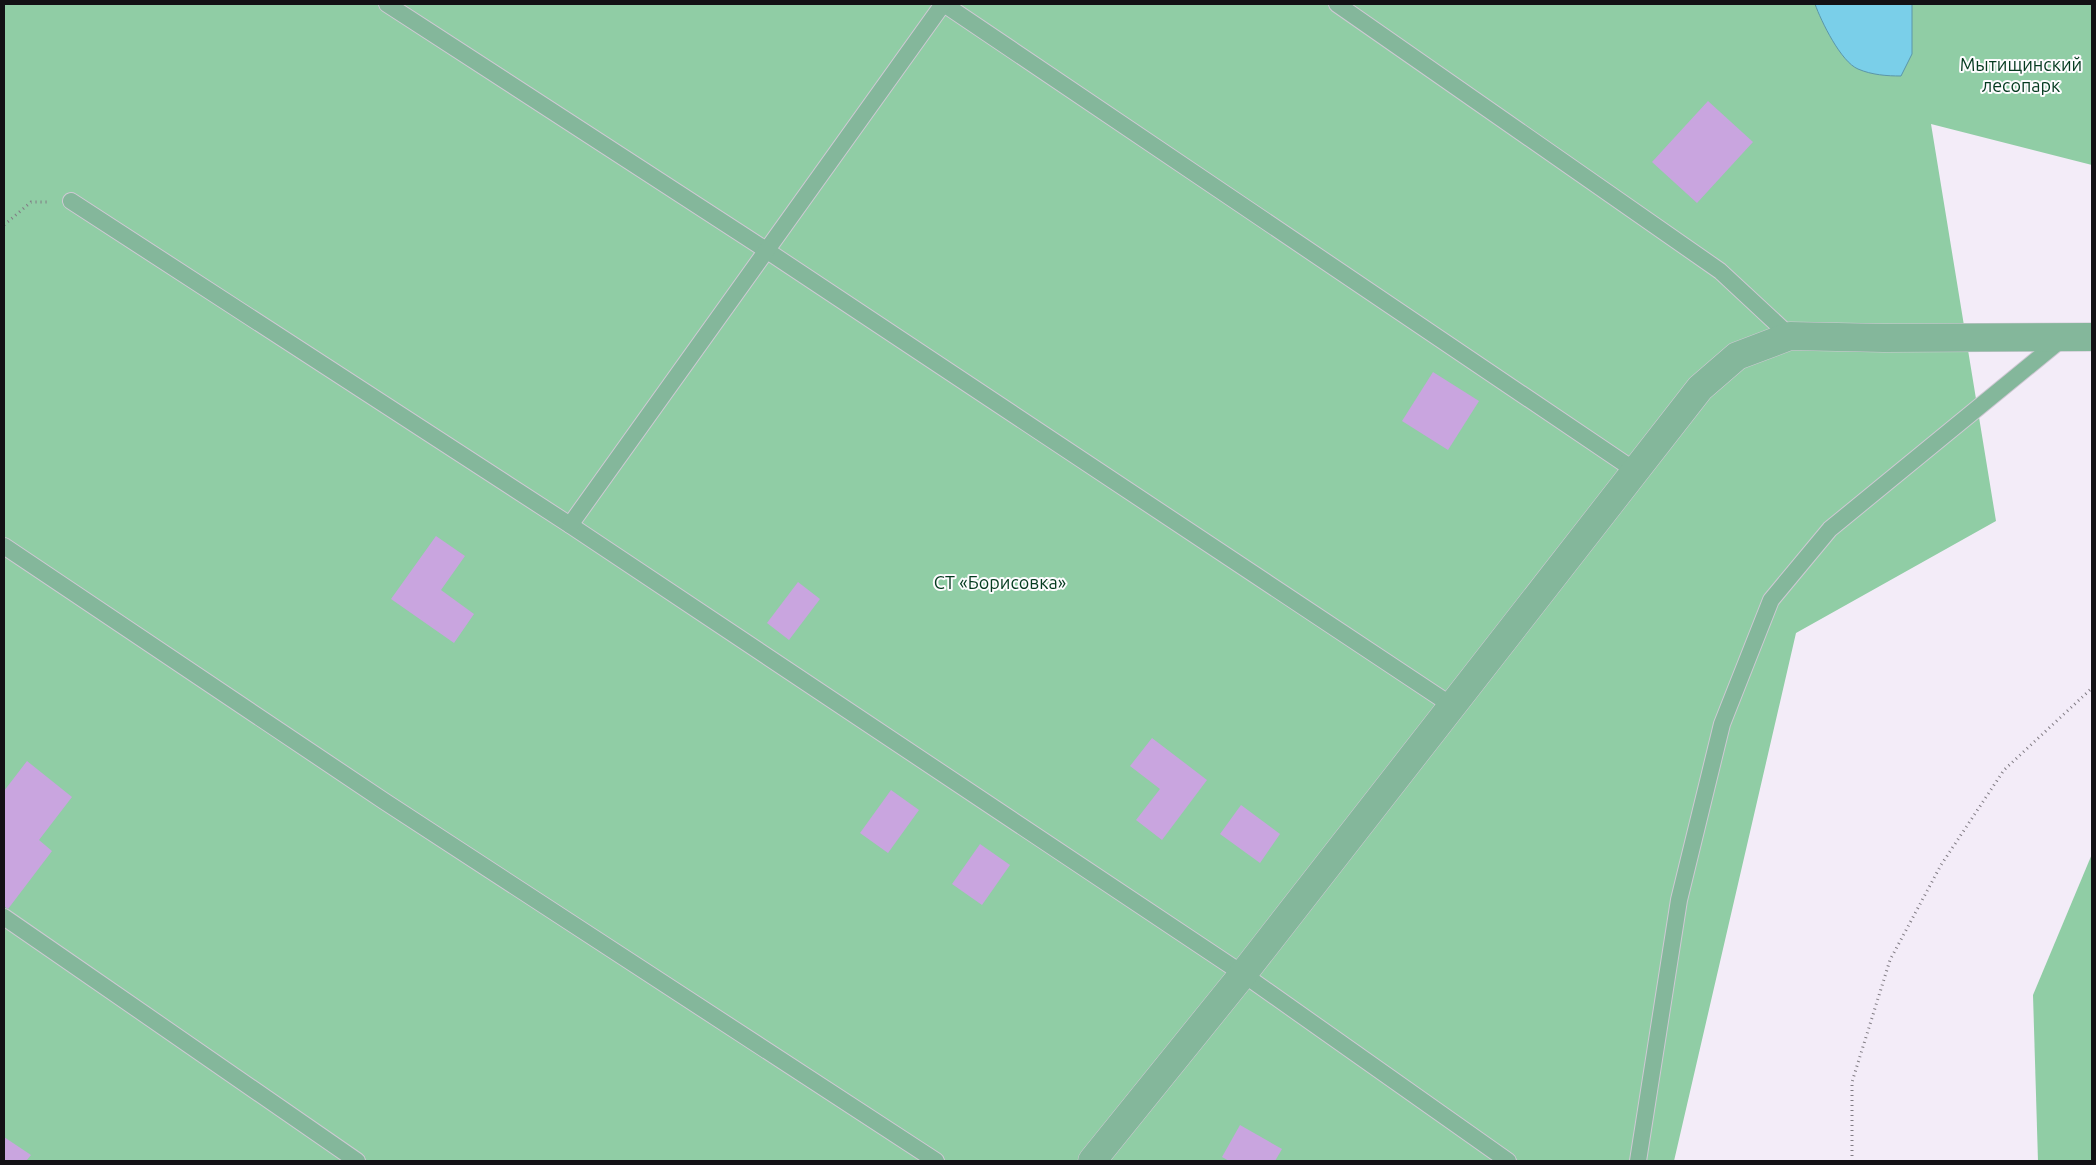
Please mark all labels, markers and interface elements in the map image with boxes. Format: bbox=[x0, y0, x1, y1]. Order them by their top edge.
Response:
park label: Мытищинский лесопарк bbox=[1960, 54, 2082, 95]
park label: СТ «Борисовка» bbox=[934, 572, 1066, 592]

